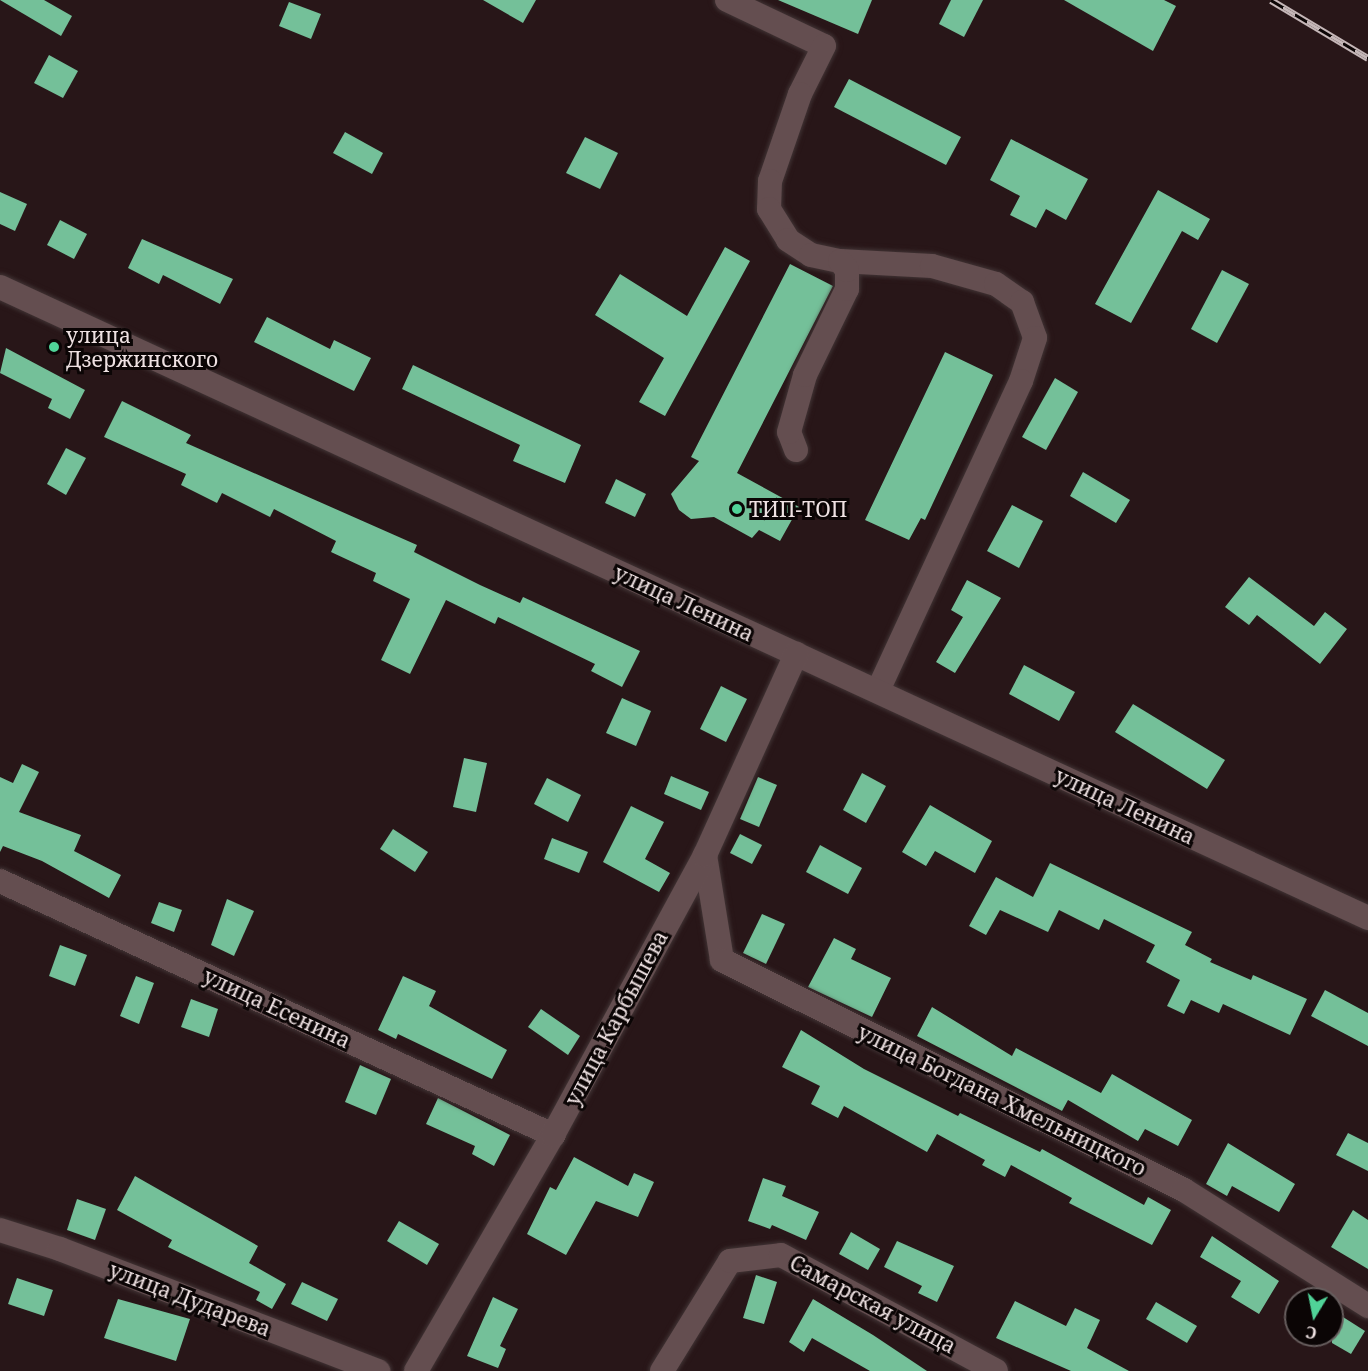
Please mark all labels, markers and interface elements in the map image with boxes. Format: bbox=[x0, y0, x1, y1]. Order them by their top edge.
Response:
place label: улица Дзержинского bbox=[66, 322, 218, 372]
marker: улица Дзержинского bbox=[47, 340, 61, 354]
place label: ТИП-ТОП bbox=[749, 496, 847, 522]
marker: ТИП-ТОП bbox=[730, 502, 744, 516]
street label: улица Ленина bbox=[610, 560, 758, 646]
street label: улица Ленина bbox=[1051, 763, 1199, 849]
street label: улица Карбышева bbox=[559, 926, 673, 1110]
street label: улица Есенина bbox=[199, 963, 355, 1053]
street label: улица Богдана Хмельницкого bbox=[854, 1019, 1150, 1181]
street label: Самарская улица bbox=[786, 1250, 960, 1358]
street label: улица Дударева bbox=[106, 1257, 274, 1341]
north arrow bbox=[1284, 1287, 1344, 1347]
text: С bbox=[1304, 1321, 1318, 1345]

